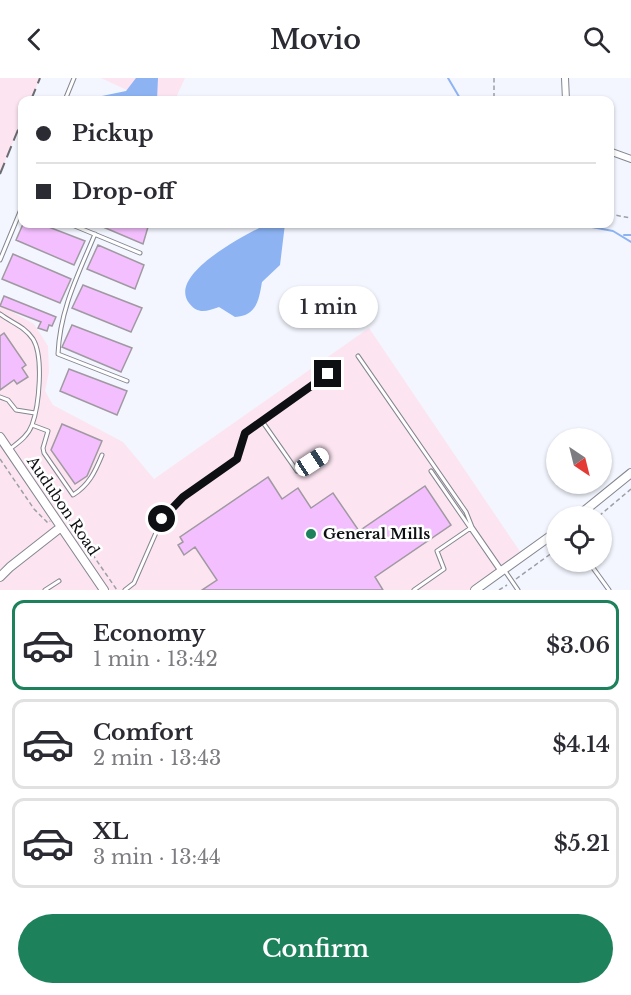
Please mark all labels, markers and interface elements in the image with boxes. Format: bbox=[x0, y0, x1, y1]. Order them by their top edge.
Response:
icon: back bbox=[18, 23, 51, 56]
text: Movio bbox=[270, 23, 361, 56]
icon: search bbox=[580, 23, 613, 56]
text: Pickup bbox=[72, 120, 154, 147]
text: Drop-off bbox=[72, 178, 174, 205]
callout: 1 min bbox=[278, 287, 378, 329]
text: 1 min bbox=[300, 295, 357, 319]
route end bbox=[314, 360, 341, 387]
north arrow bbox=[546, 428, 612, 494]
map controls bbox=[546, 428, 612, 572]
car bbox=[292, 445, 332, 479]
street label: Audubon Road bbox=[23, 452, 104, 559]
route start bbox=[148, 505, 175, 532]
button: locate bbox=[546, 506, 612, 572]
place label: General Mills bbox=[323, 524, 430, 543]
marker: General Mills bbox=[304, 527, 318, 541]
icon: car bbox=[21, 618, 75, 672]
text: Economy bbox=[93, 620, 205, 647]
text: $3.06 bbox=[546, 632, 610, 659]
text: 1 min · 13:42 bbox=[93, 647, 218, 671]
icon: car bbox=[21, 717, 75, 771]
text: Comfort bbox=[93, 719, 193, 746]
text: $4.14 bbox=[552, 731, 610, 758]
text: 2 min · 13:43 bbox=[93, 746, 221, 770]
icon: car bbox=[21, 816, 75, 870]
text: XL bbox=[93, 818, 128, 845]
text: $5.21 bbox=[554, 830, 610, 857]
text: 3 min · 13:44 bbox=[93, 845, 221, 869]
button: Confirm bbox=[18, 914, 613, 983]

